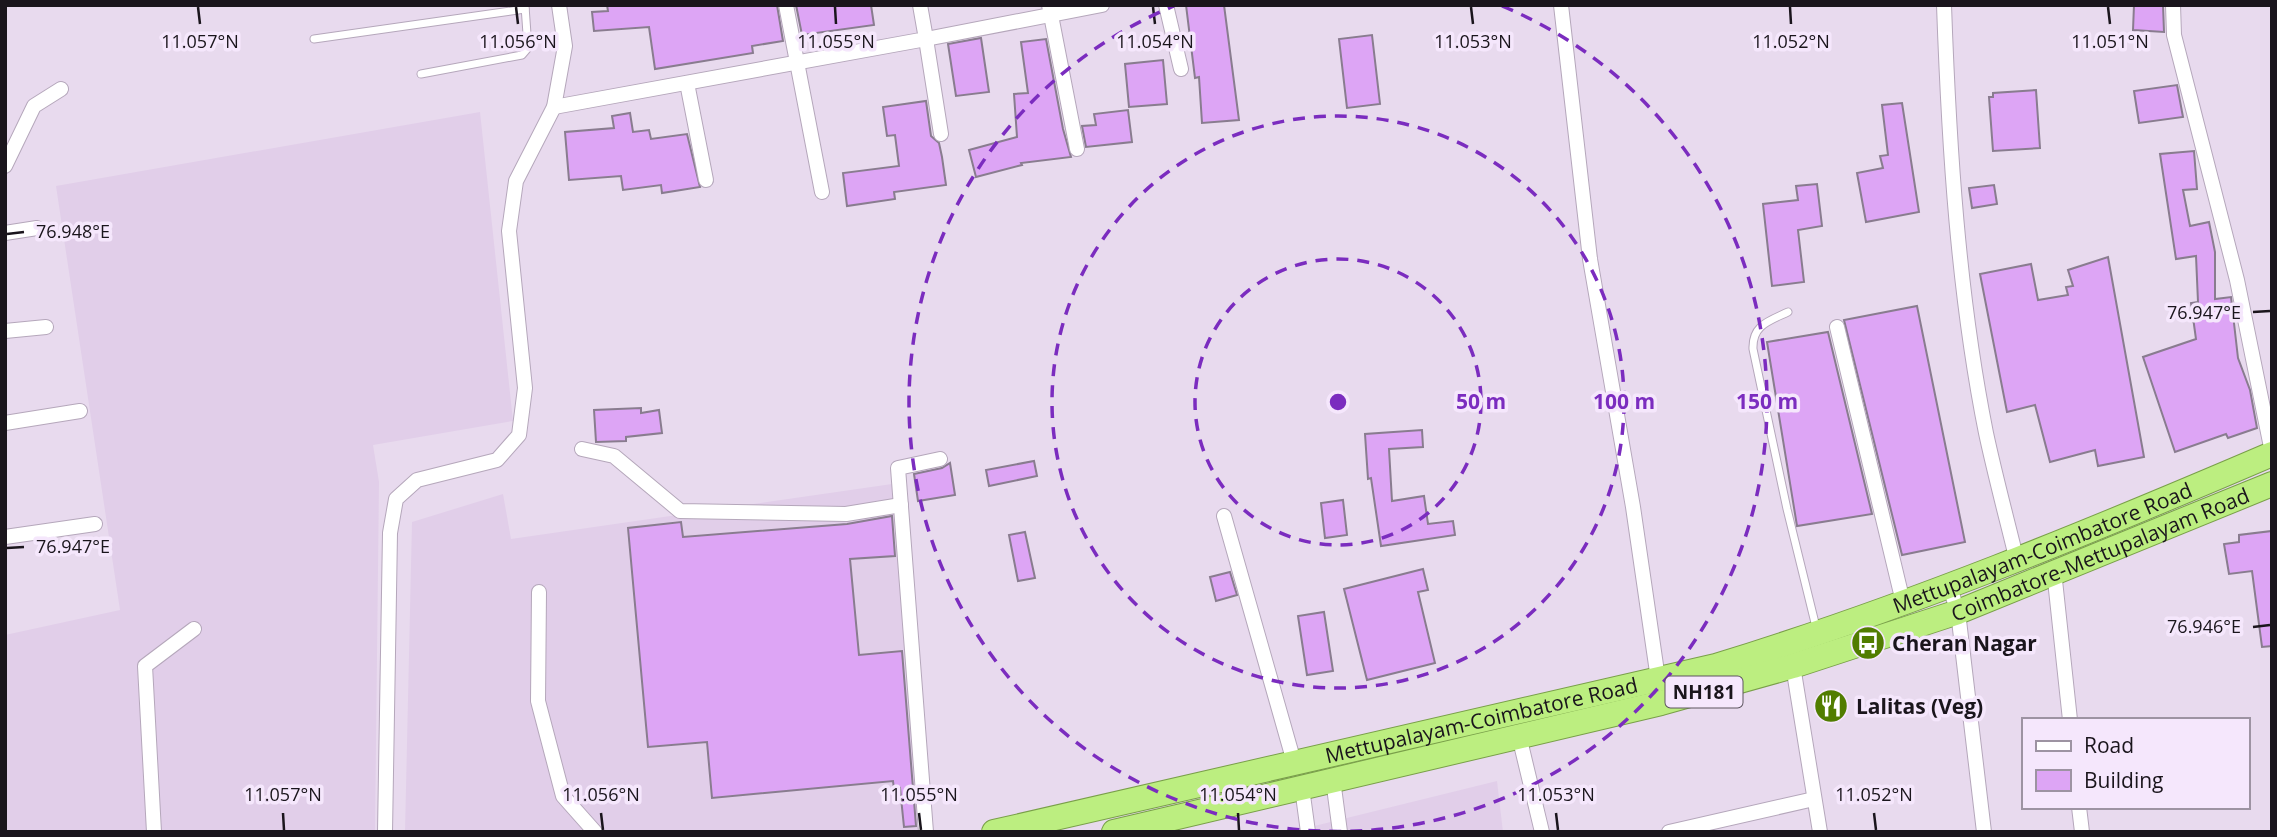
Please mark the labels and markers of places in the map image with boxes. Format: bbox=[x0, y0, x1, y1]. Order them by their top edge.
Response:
centre of rings bbox=[1326, 390, 1350, 414]
bus stop icon: Cheran Nagar bbox=[1849, 624, 1887, 662]
place label: Cheran Nagar bbox=[1892, 629, 2037, 657]
restaurant icon: Lalitas (Veg) bbox=[1812, 687, 1850, 725]
place label: Lalitas (Veg) bbox=[1856, 692, 1983, 720]

